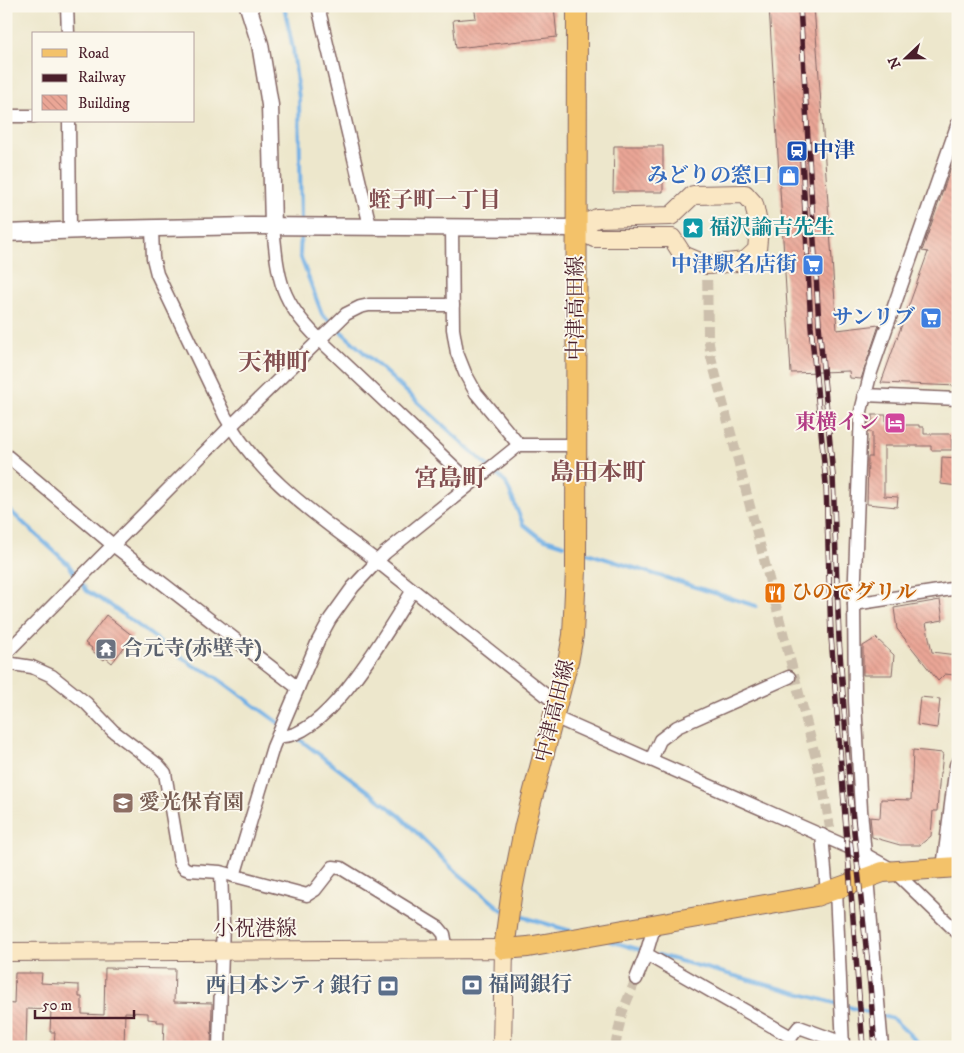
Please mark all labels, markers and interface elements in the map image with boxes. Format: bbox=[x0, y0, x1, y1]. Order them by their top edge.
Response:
legend bbox=[32, 32, 195, 122]
north arrow bbox=[882, 32, 932, 82]
text: Road bbox=[78, 44, 110, 63]
text: N bbox=[884, 53, 905, 71]
text: Railway bbox=[78, 68, 126, 87]
text: Building bbox=[78, 94, 130, 113]
place label: 中津 bbox=[813, 138, 855, 164]
station icon: 中津 bbox=[785, 139, 809, 163]
place label: みどりの窓口 bbox=[647, 163, 773, 189]
shop icon: みどりの窓口 bbox=[777, 164, 801, 188]
district label: 蛭子町一丁目 bbox=[369, 187, 501, 214]
place label: 福沢諭吉先生 bbox=[709, 215, 835, 241]
place icon: 福沢諭吉先生 bbox=[681, 216, 705, 240]
place label: 中津駅名店街 bbox=[671, 252, 797, 278]
supermarket icon: 中津駅名店街 bbox=[801, 253, 825, 277]
street label: 中津高田線 bbox=[563, 256, 589, 361]
place label: サンリブ bbox=[832, 305, 915, 331]
supermarket icon: サンリブ bbox=[919, 306, 943, 330]
district label: 天神町 bbox=[238, 348, 310, 378]
place label: 東横イン bbox=[795, 410, 879, 436]
hotel icon: 東横イン bbox=[883, 411, 907, 435]
district label: 島田本町 bbox=[550, 458, 646, 488]
district label: 宮島町 bbox=[414, 464, 486, 494]
place label: ひのでグリル bbox=[791, 580, 917, 606]
restaurant icon: ひのでグリル bbox=[763, 581, 787, 605]
place label: 合元寺(赤壁寺) bbox=[122, 636, 262, 662]
temple icon: 合元寺(赤壁寺) bbox=[94, 637, 118, 661]
street label: 中津高田線 bbox=[530, 657, 580, 765]
place label: 愛光保育園 bbox=[139, 790, 244, 816]
school or university icon: 愛光保育園 bbox=[111, 791, 135, 815]
street label: 小祝港線 bbox=[213, 916, 297, 942]
place label: 福岡銀行 bbox=[488, 972, 572, 998]
place label: 西日本シティ銀行 bbox=[206, 973, 372, 999]
bank icon: 福岡銀行 bbox=[460, 973, 484, 997]
bank icon: 西日本シティ銀行 bbox=[376, 974, 400, 998]
scale bar bbox=[35, 988, 134, 1020]
text: 50 m bbox=[42, 996, 72, 1015]

